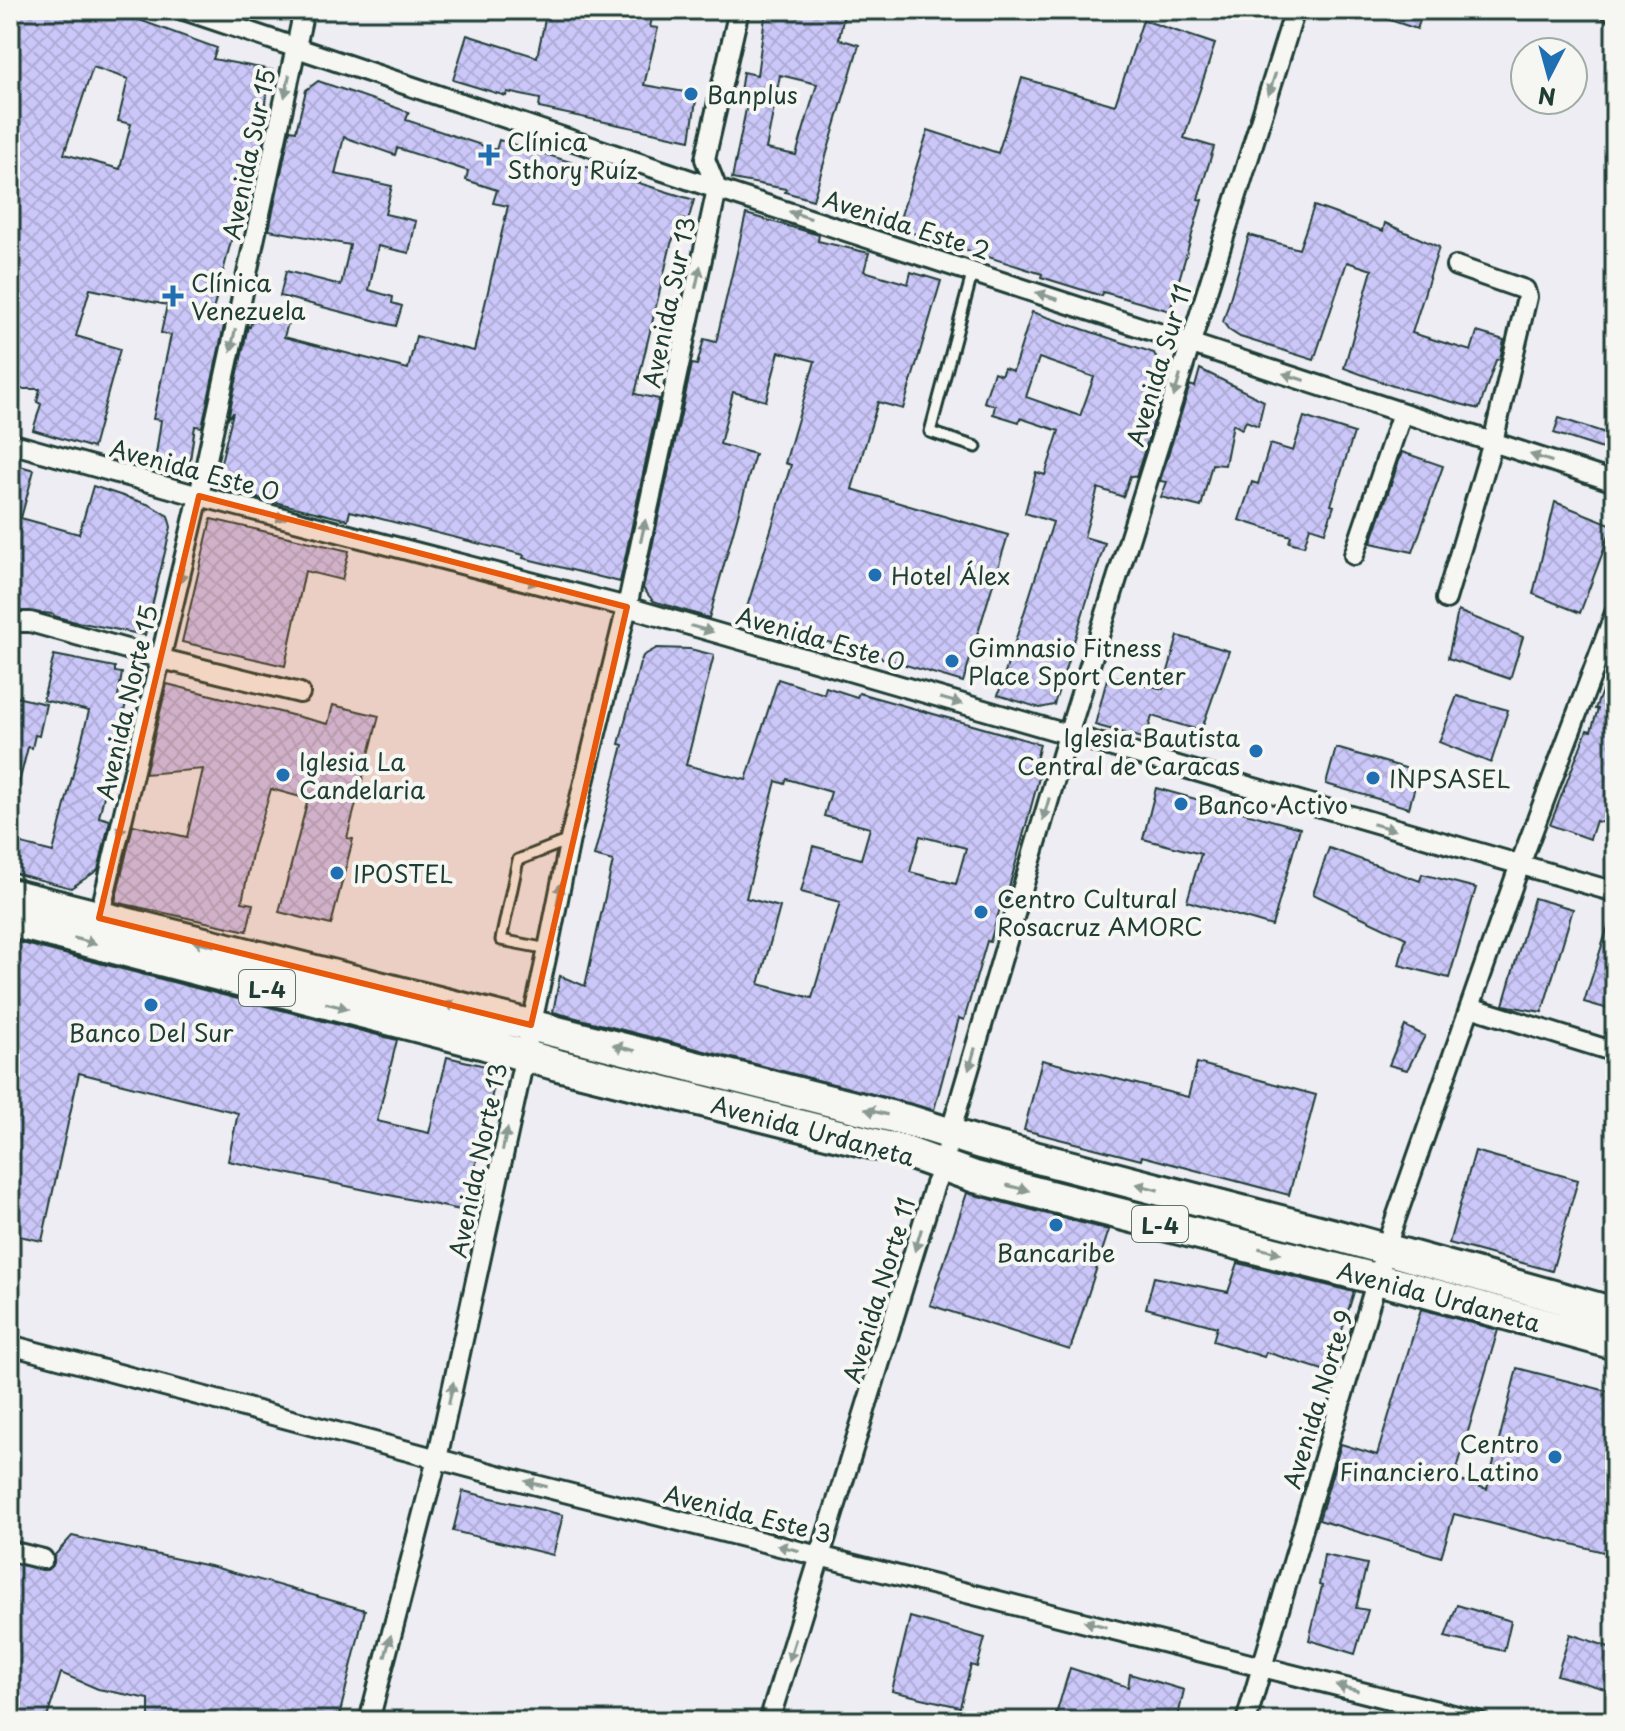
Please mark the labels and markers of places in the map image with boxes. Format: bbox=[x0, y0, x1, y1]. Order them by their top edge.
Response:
place label: Banplus bbox=[707, 76, 798, 112]
marker: Banplus bbox=[682, 85, 700, 103]
place label: Clínica Sthory Ruíz bbox=[507, 123, 638, 187]
marker: Clínica Sthory Ruíz bbox=[478, 144, 500, 166]
place label: Clínica Venezuela bbox=[191, 264, 306, 328]
marker: Clínica Venezuela bbox=[162, 285, 184, 307]
place label: Hotel Álex bbox=[891, 557, 1010, 593]
marker: Hotel Álex bbox=[866, 566, 884, 584]
place label: Gimnasio Fitness Place Sport Center bbox=[968, 629, 1186, 693]
marker: Gimnasio Fitness Place Sport Center bbox=[943, 652, 961, 670]
place label: Iglesia Bautista Central de Caracas bbox=[1017, 719, 1240, 783]
marker: Iglesia Bautista Central de Caracas bbox=[1247, 742, 1265, 760]
place label: Iglesia La Candelaria bbox=[299, 743, 425, 807]
place label: INPSASEL bbox=[1389, 760, 1511, 796]
marker: Iglesia La Candelaria bbox=[274, 766, 292, 784]
marker: INPSASEL bbox=[1364, 769, 1382, 787]
place label: Banco Activo bbox=[1197, 786, 1348, 822]
marker: Banco Activo bbox=[1172, 795, 1190, 813]
place label: IPOSTEL bbox=[353, 855, 453, 891]
marker: IPOSTEL bbox=[328, 864, 346, 882]
place label: Centro Cultural Rosacruz AMORC bbox=[997, 880, 1203, 944]
marker: Centro Cultural Rosacruz AMORC bbox=[972, 903, 990, 921]
marker: Banco Del Sur bbox=[142, 996, 160, 1014]
place label: Banco Del Sur bbox=[69, 1014, 234, 1050]
marker: Bancaribe bbox=[1047, 1216, 1065, 1234]
place label: Bancaribe bbox=[997, 1234, 1115, 1270]
place label: Centro Financiero Latino bbox=[1339, 1425, 1539, 1489]
marker: Centro Financiero Latino bbox=[1546, 1448, 1564, 1466]

